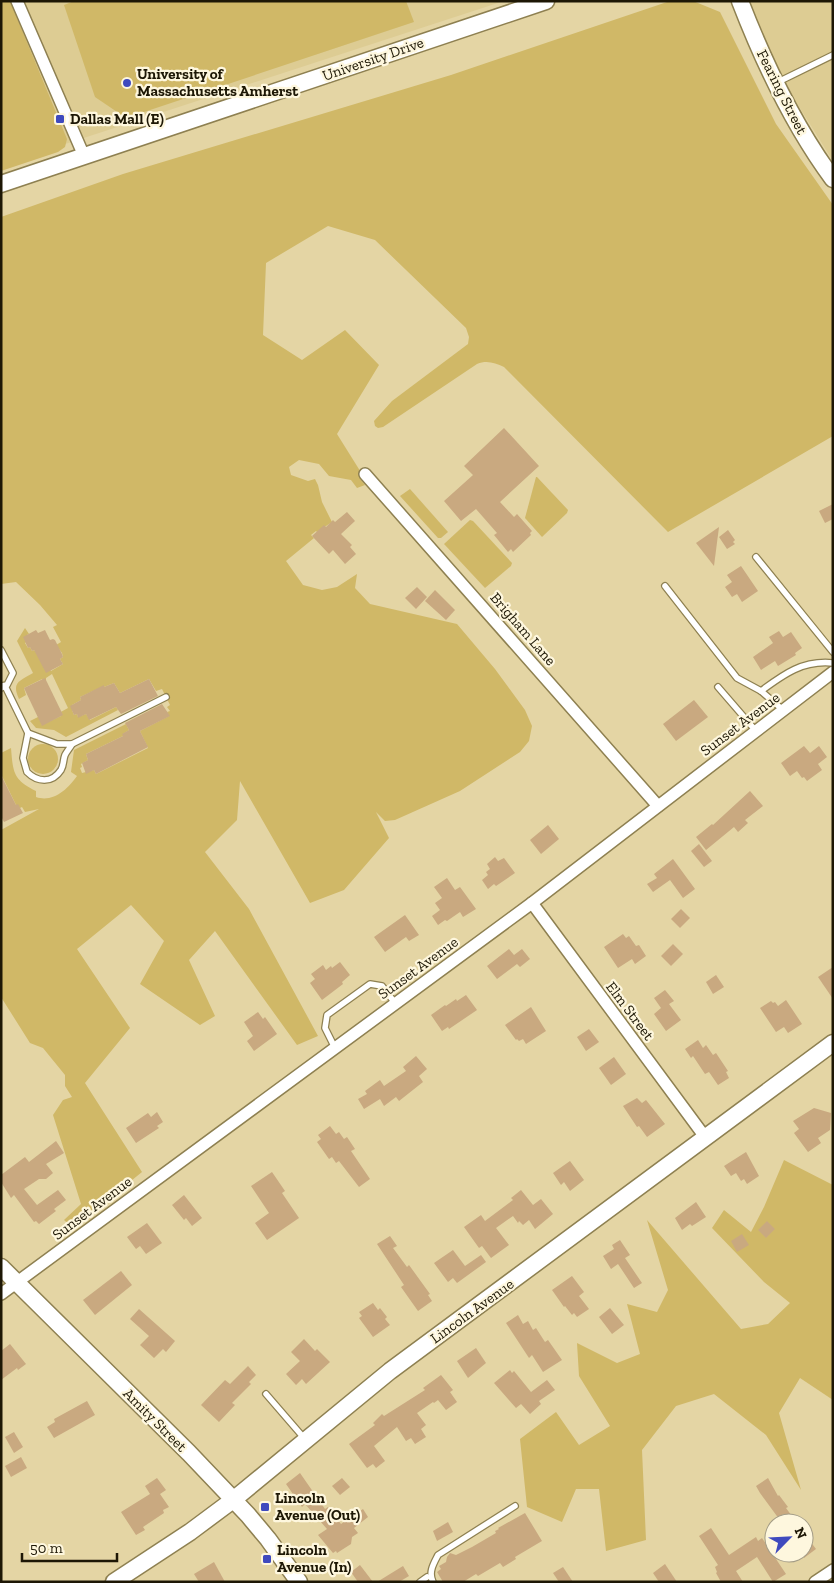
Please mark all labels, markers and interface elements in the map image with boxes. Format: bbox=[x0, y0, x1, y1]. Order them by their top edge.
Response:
street label: University Drive bbox=[320, 33, 426, 85]
street label: Fearing Street bbox=[753, 47, 811, 138]
place label: University of Massachusetts Amherst bbox=[137, 65, 299, 100]
marker: University of Massachusetts Amherst bbox=[121, 77, 133, 89]
place label: Dallas Mall (E) bbox=[70, 110, 164, 128]
marker: Dallas Mall (E) bbox=[54, 113, 66, 125]
street label: Brigham Lane bbox=[486, 589, 560, 669]
street label: Sunset Avenue bbox=[697, 688, 783, 760]
street label: Sunset Avenue bbox=[374, 933, 462, 1003]
street label: Elm Street bbox=[602, 978, 658, 1044]
street label: Sunset Avenue bbox=[49, 1172, 135, 1244]
street label: Lincoln Avenue bbox=[427, 1275, 517, 1347]
street label: Amity Street bbox=[119, 1384, 191, 1456]
place label: Lincoln Avenue (Out) bbox=[275, 1489, 360, 1524]
marker: Lincoln Avenue (Out) bbox=[259, 1501, 271, 1513]
north arrow bbox=[764, 1513, 814, 1563]
text: N bbox=[790, 1525, 810, 1542]
scale bar bbox=[22, 1530, 118, 1562]
text: 50 m bbox=[30, 1539, 63, 1557]
place label: Lincoln Avenue (In) bbox=[277, 1541, 351, 1576]
marker: Lincoln Avenue (In) bbox=[261, 1553, 273, 1565]

